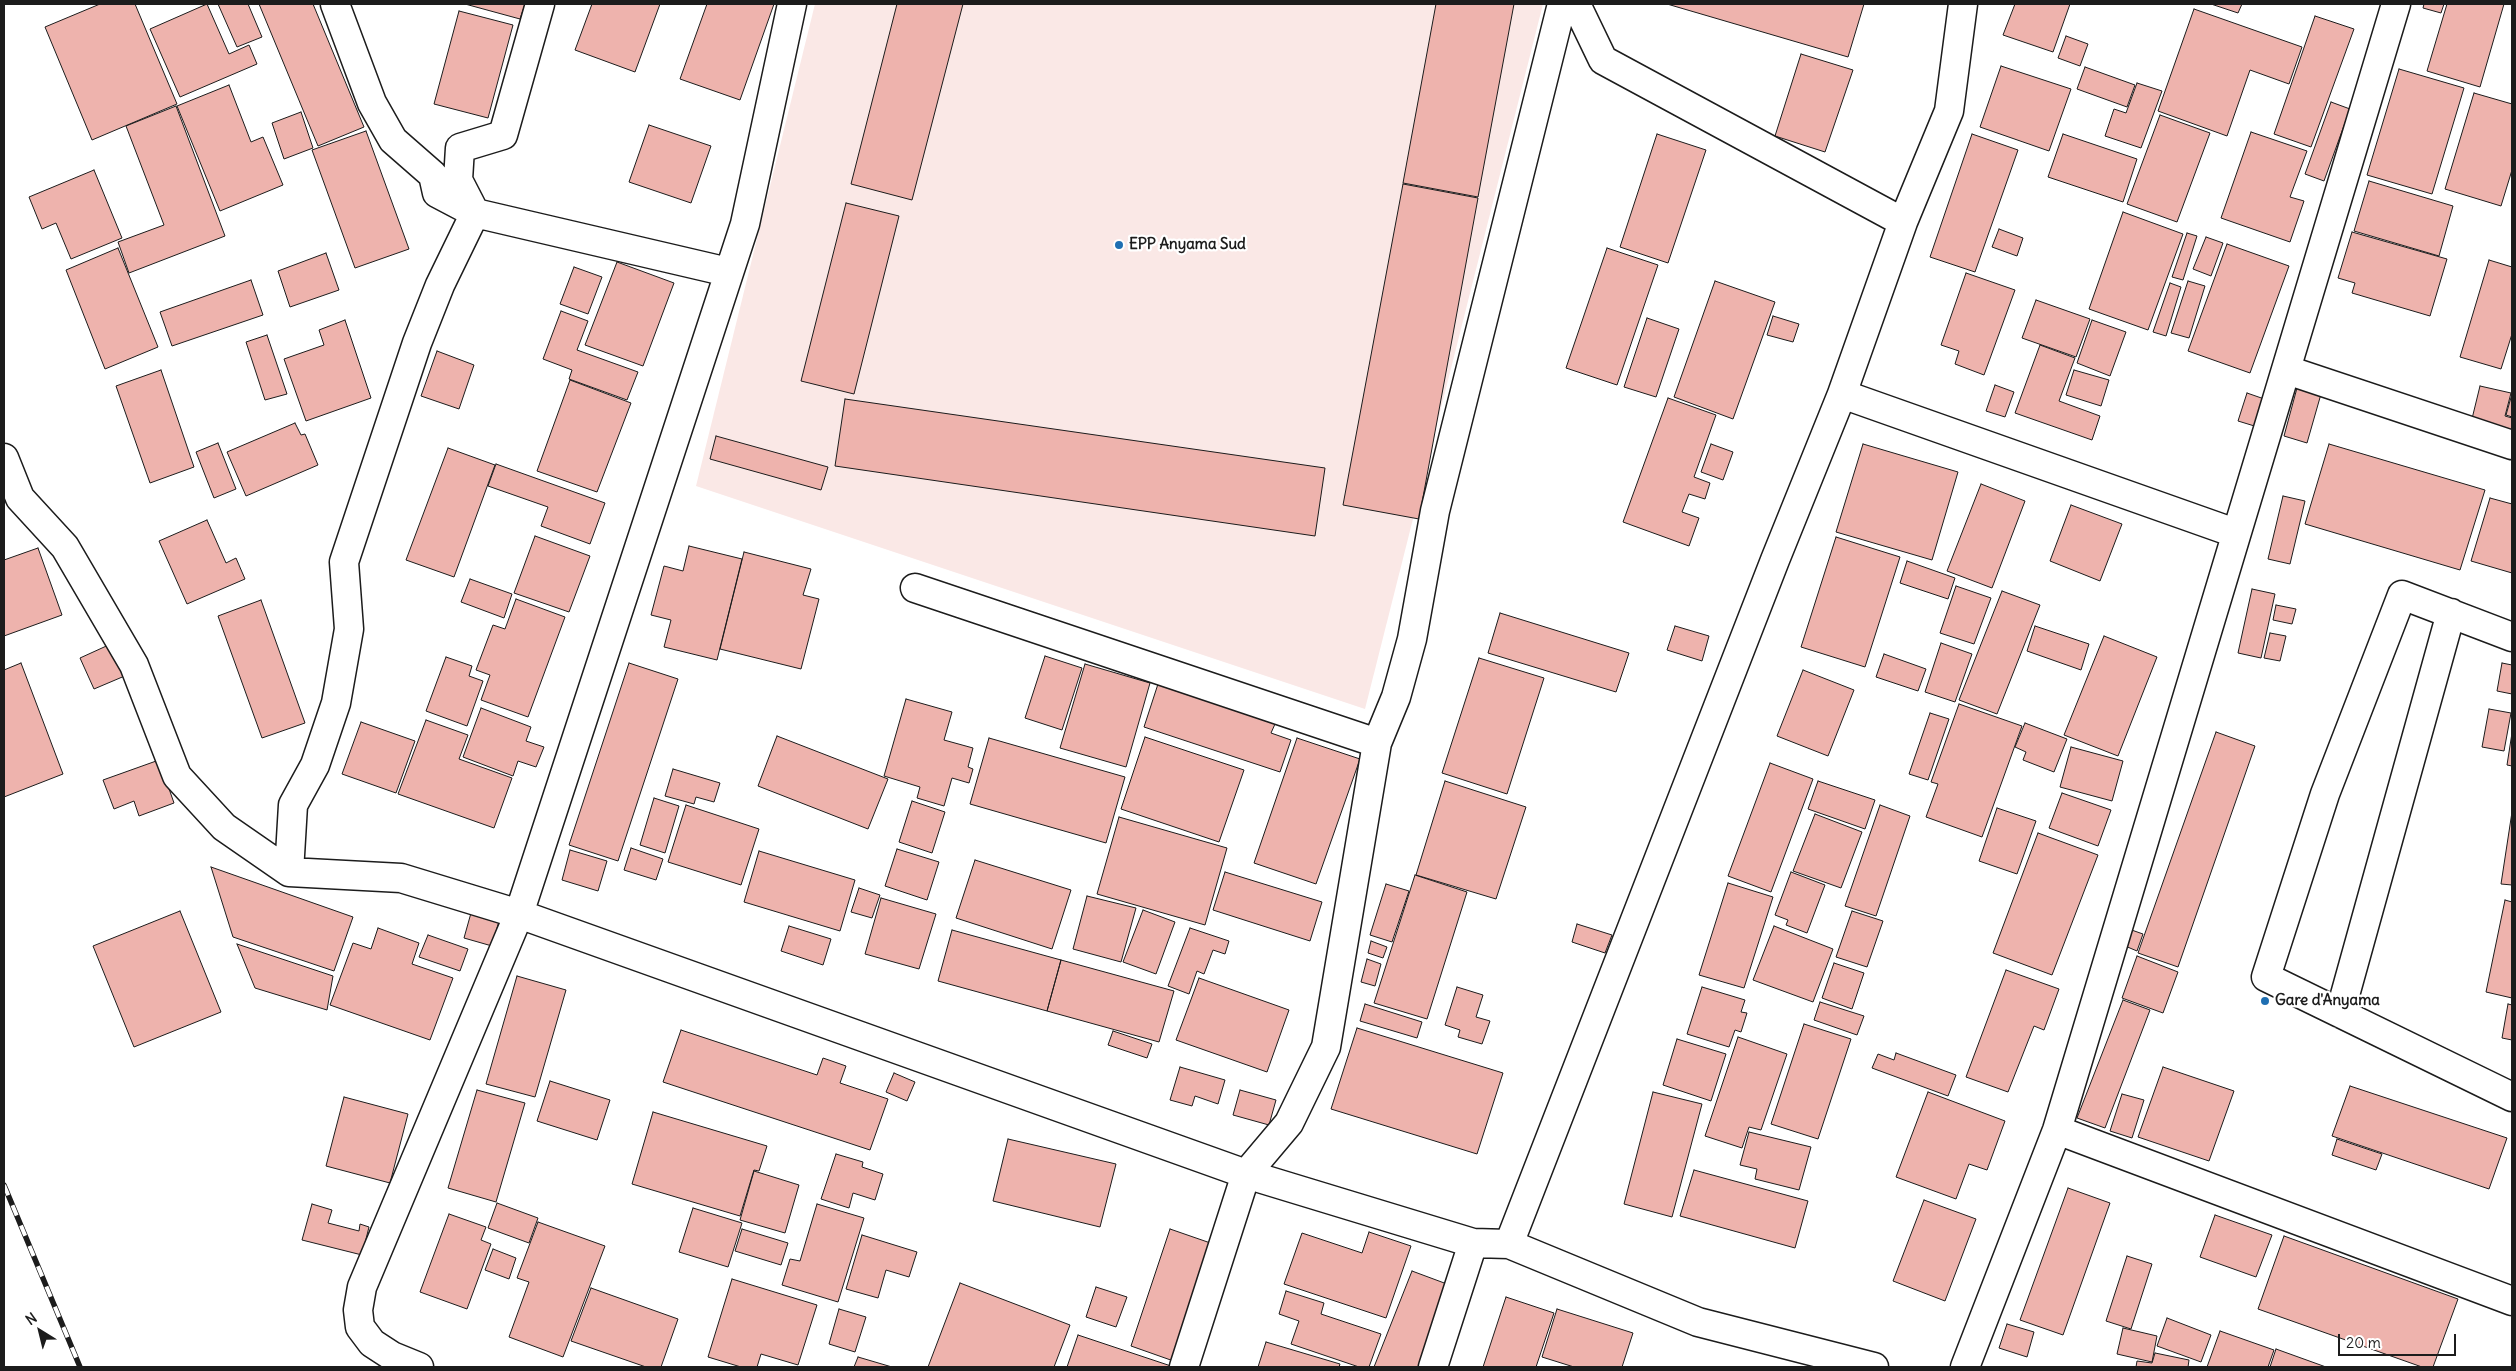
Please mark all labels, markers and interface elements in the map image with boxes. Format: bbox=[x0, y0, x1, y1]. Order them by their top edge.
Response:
place label: EPP Anyama Sud bbox=[1129, 236, 1246, 254]
marker: EPP Anyama Sud bbox=[1113, 239, 1125, 251]
place label: Gare d'Anyama bbox=[2275, 992, 2380, 1010]
marker: Gare d'Anyama bbox=[2259, 995, 2271, 1007]
north arrow bbox=[15, 1306, 65, 1356]
text: N bbox=[22, 1309, 40, 1329]
scale bar bbox=[2341, 1324, 2458, 1356]
text: 20 m bbox=[2346, 1333, 2381, 1352]

